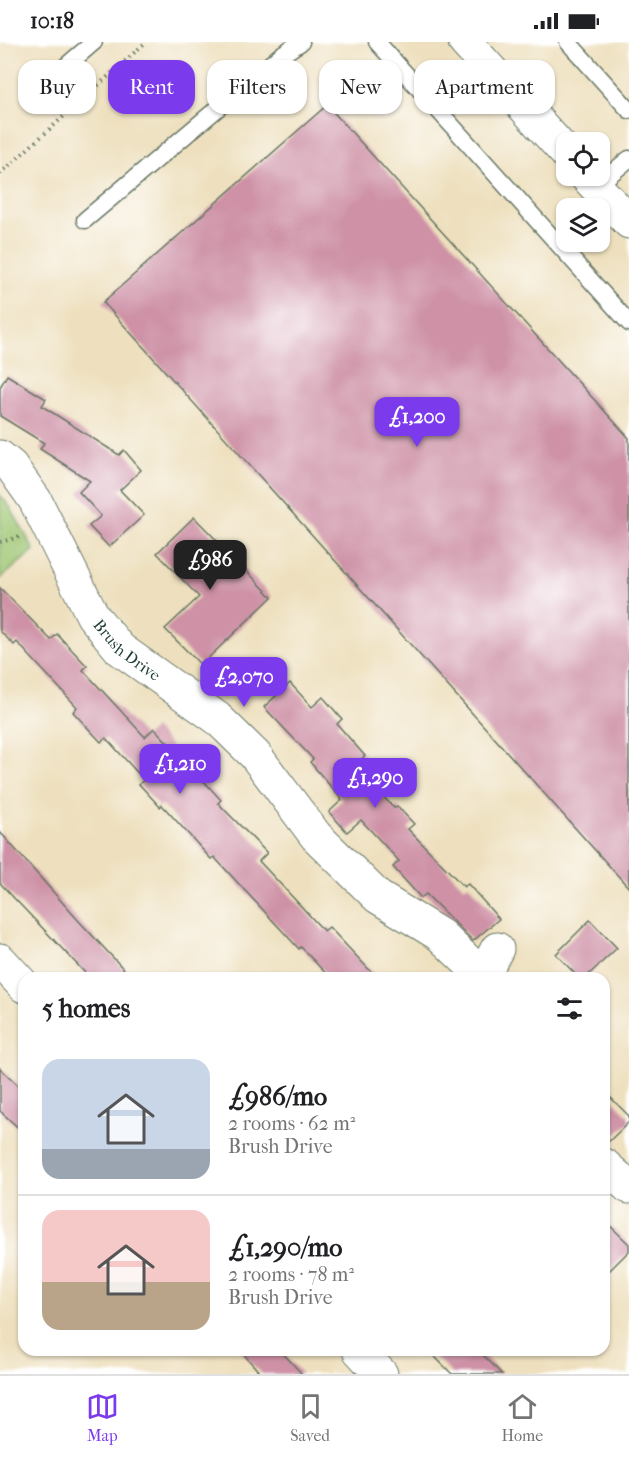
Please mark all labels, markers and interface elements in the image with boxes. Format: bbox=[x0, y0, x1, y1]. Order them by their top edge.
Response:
text: 10:18 bbox=[30, 8, 74, 34]
chip: Buy bbox=[18, 60, 96, 114]
chip: Rent bbox=[108, 60, 195, 114]
chip: Filters bbox=[207, 60, 307, 114]
chip: New bbox=[319, 60, 402, 114]
chip: Apartment bbox=[414, 60, 555, 114]
map controls bbox=[556, 132, 610, 252]
button: locate bbox=[556, 132, 610, 186]
button: layers bbox=[556, 198, 610, 252]
pin: £1,200 bbox=[368, 397, 466, 448]
text: £1,200 bbox=[389, 405, 445, 428]
pin: £986 bbox=[174, 540, 246, 591]
text: £986 bbox=[188, 548, 232, 571]
street label: Brush Drive bbox=[89, 615, 164, 685]
pin: £2,070 bbox=[195, 657, 293, 708]
text: £2,070 bbox=[214, 665, 274, 688]
pin: £1,210 bbox=[131, 744, 229, 795]
text: £1,210 bbox=[154, 752, 206, 775]
pin: £1,290 bbox=[326, 758, 424, 809]
text: £1,290 bbox=[347, 766, 403, 789]
icon: filters bbox=[553, 992, 586, 1025]
text: 5 homes bbox=[42, 993, 130, 1024]
text: £986/mo bbox=[228, 1081, 327, 1112]
icon: home bbox=[90, 1083, 162, 1155]
text: 2 rooms · 62 m² bbox=[228, 1112, 355, 1135]
text: Brush Drive bbox=[228, 1135, 333, 1158]
text: £1,290/mo bbox=[228, 1232, 342, 1263]
icon: home bbox=[90, 1234, 162, 1306]
text: 2 rooms · 78 m² bbox=[228, 1263, 354, 1286]
text: Brush Drive bbox=[228, 1286, 333, 1309]
tab: Map bbox=[86, 1390, 119, 1445]
tab: Saved bbox=[290, 1390, 330, 1445]
tab: Home bbox=[502, 1390, 543, 1445]

